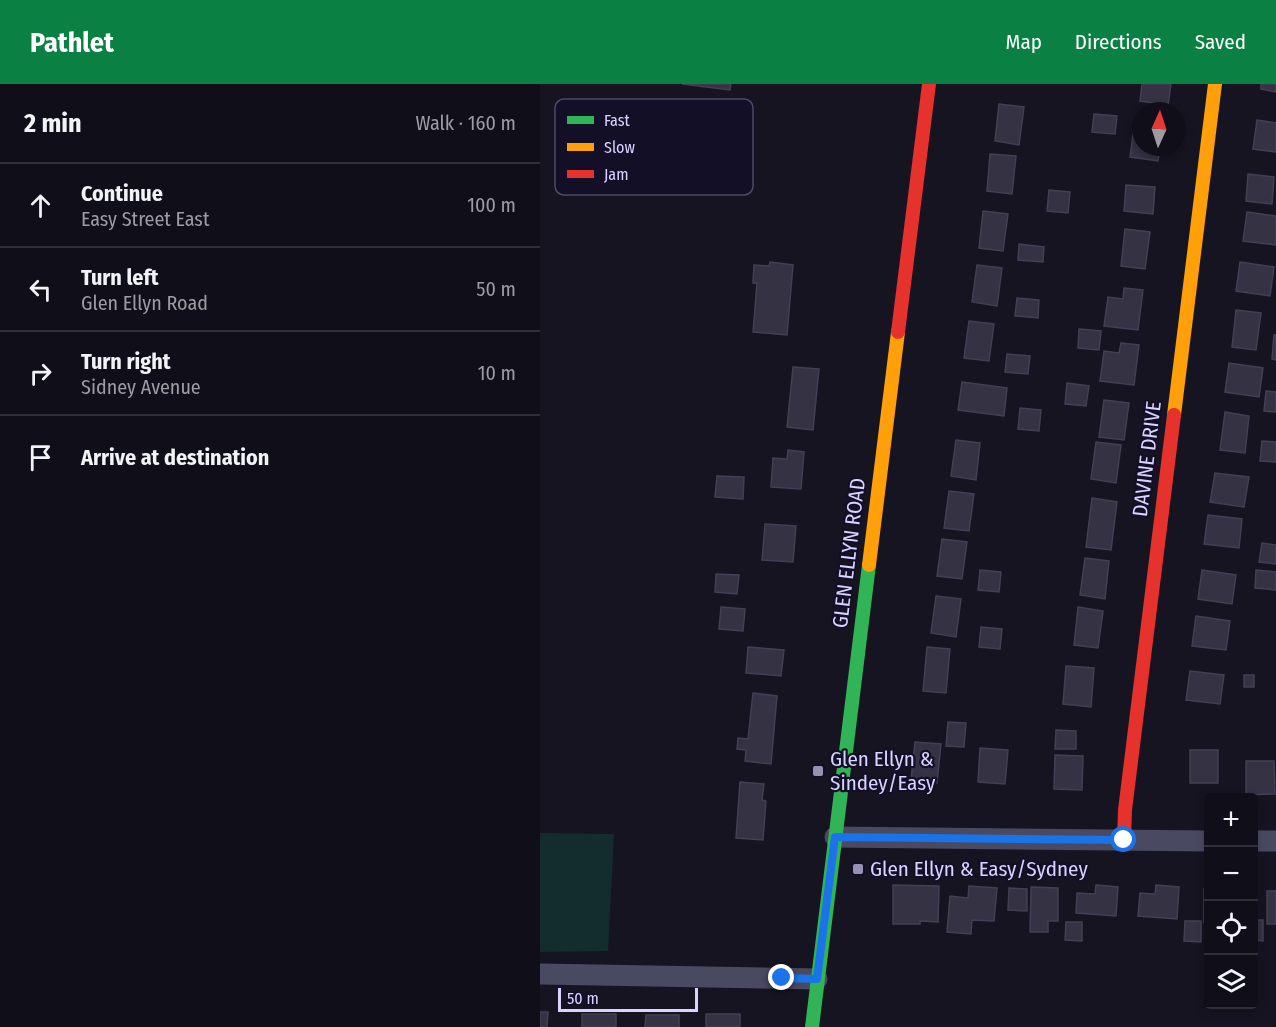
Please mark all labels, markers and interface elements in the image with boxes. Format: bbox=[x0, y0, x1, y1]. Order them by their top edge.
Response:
text: Pathlet bbox=[30, 26, 114, 59]
text: Map bbox=[1005, 29, 1042, 55]
text: Directions bbox=[1075, 29, 1162, 55]
text: Saved bbox=[1195, 29, 1246, 55]
legend bbox=[555, 99, 753, 195]
north arrow bbox=[1132, 102, 1186, 156]
text: 2 min bbox=[24, 108, 82, 139]
text: Walk · 160 m bbox=[416, 111, 516, 135]
text: Fast bbox=[604, 111, 631, 130]
text: Slow bbox=[604, 138, 635, 157]
text: Jam bbox=[604, 165, 629, 184]
text: Continue bbox=[81, 180, 163, 207]
icon: ahead bbox=[24, 189, 57, 222]
text: 100 m bbox=[467, 193, 516, 217]
text: Easy Street East bbox=[81, 207, 209, 231]
text: Turn left bbox=[81, 264, 159, 291]
icon: left bbox=[24, 273, 57, 306]
text: 50 m bbox=[476, 277, 516, 301]
text: Glen Ellyn Road bbox=[81, 291, 208, 315]
text: Turn right bbox=[81, 348, 170, 375]
icon: right bbox=[24, 357, 57, 390]
text: 10 m bbox=[478, 361, 516, 385]
text: Sidney Avenue bbox=[81, 375, 201, 399]
street label: DAVINE DRIVE bbox=[1127, 400, 1167, 518]
icon: arrive bbox=[24, 441, 57, 474]
text: Arrive at destination bbox=[81, 444, 269, 471]
street label: GLEN ELLYN ROAD bbox=[827, 476, 871, 630]
place label: Glen Ellyn & Sindey/Easy bbox=[830, 746, 936, 796]
marker: Glen Ellyn & Sindey/Easy bbox=[811, 764, 825, 778]
map controls bbox=[1204, 793, 1258, 1009]
button: + bbox=[1204, 793, 1258, 847]
route start bbox=[1110, 826, 1136, 852]
button: − bbox=[1204, 847, 1258, 901]
place label: Glen Ellyn & Easy/Sydney bbox=[870, 856, 1088, 882]
marker: Glen Ellyn & Easy/Sydney bbox=[851, 862, 865, 876]
button: locate bbox=[1204, 901, 1258, 955]
button: layers bbox=[1204, 955, 1258, 1009]
route end bbox=[768, 964, 794, 990]
scale bar bbox=[558, 985, 698, 1012]
text: 50 m bbox=[567, 989, 599, 1008]

